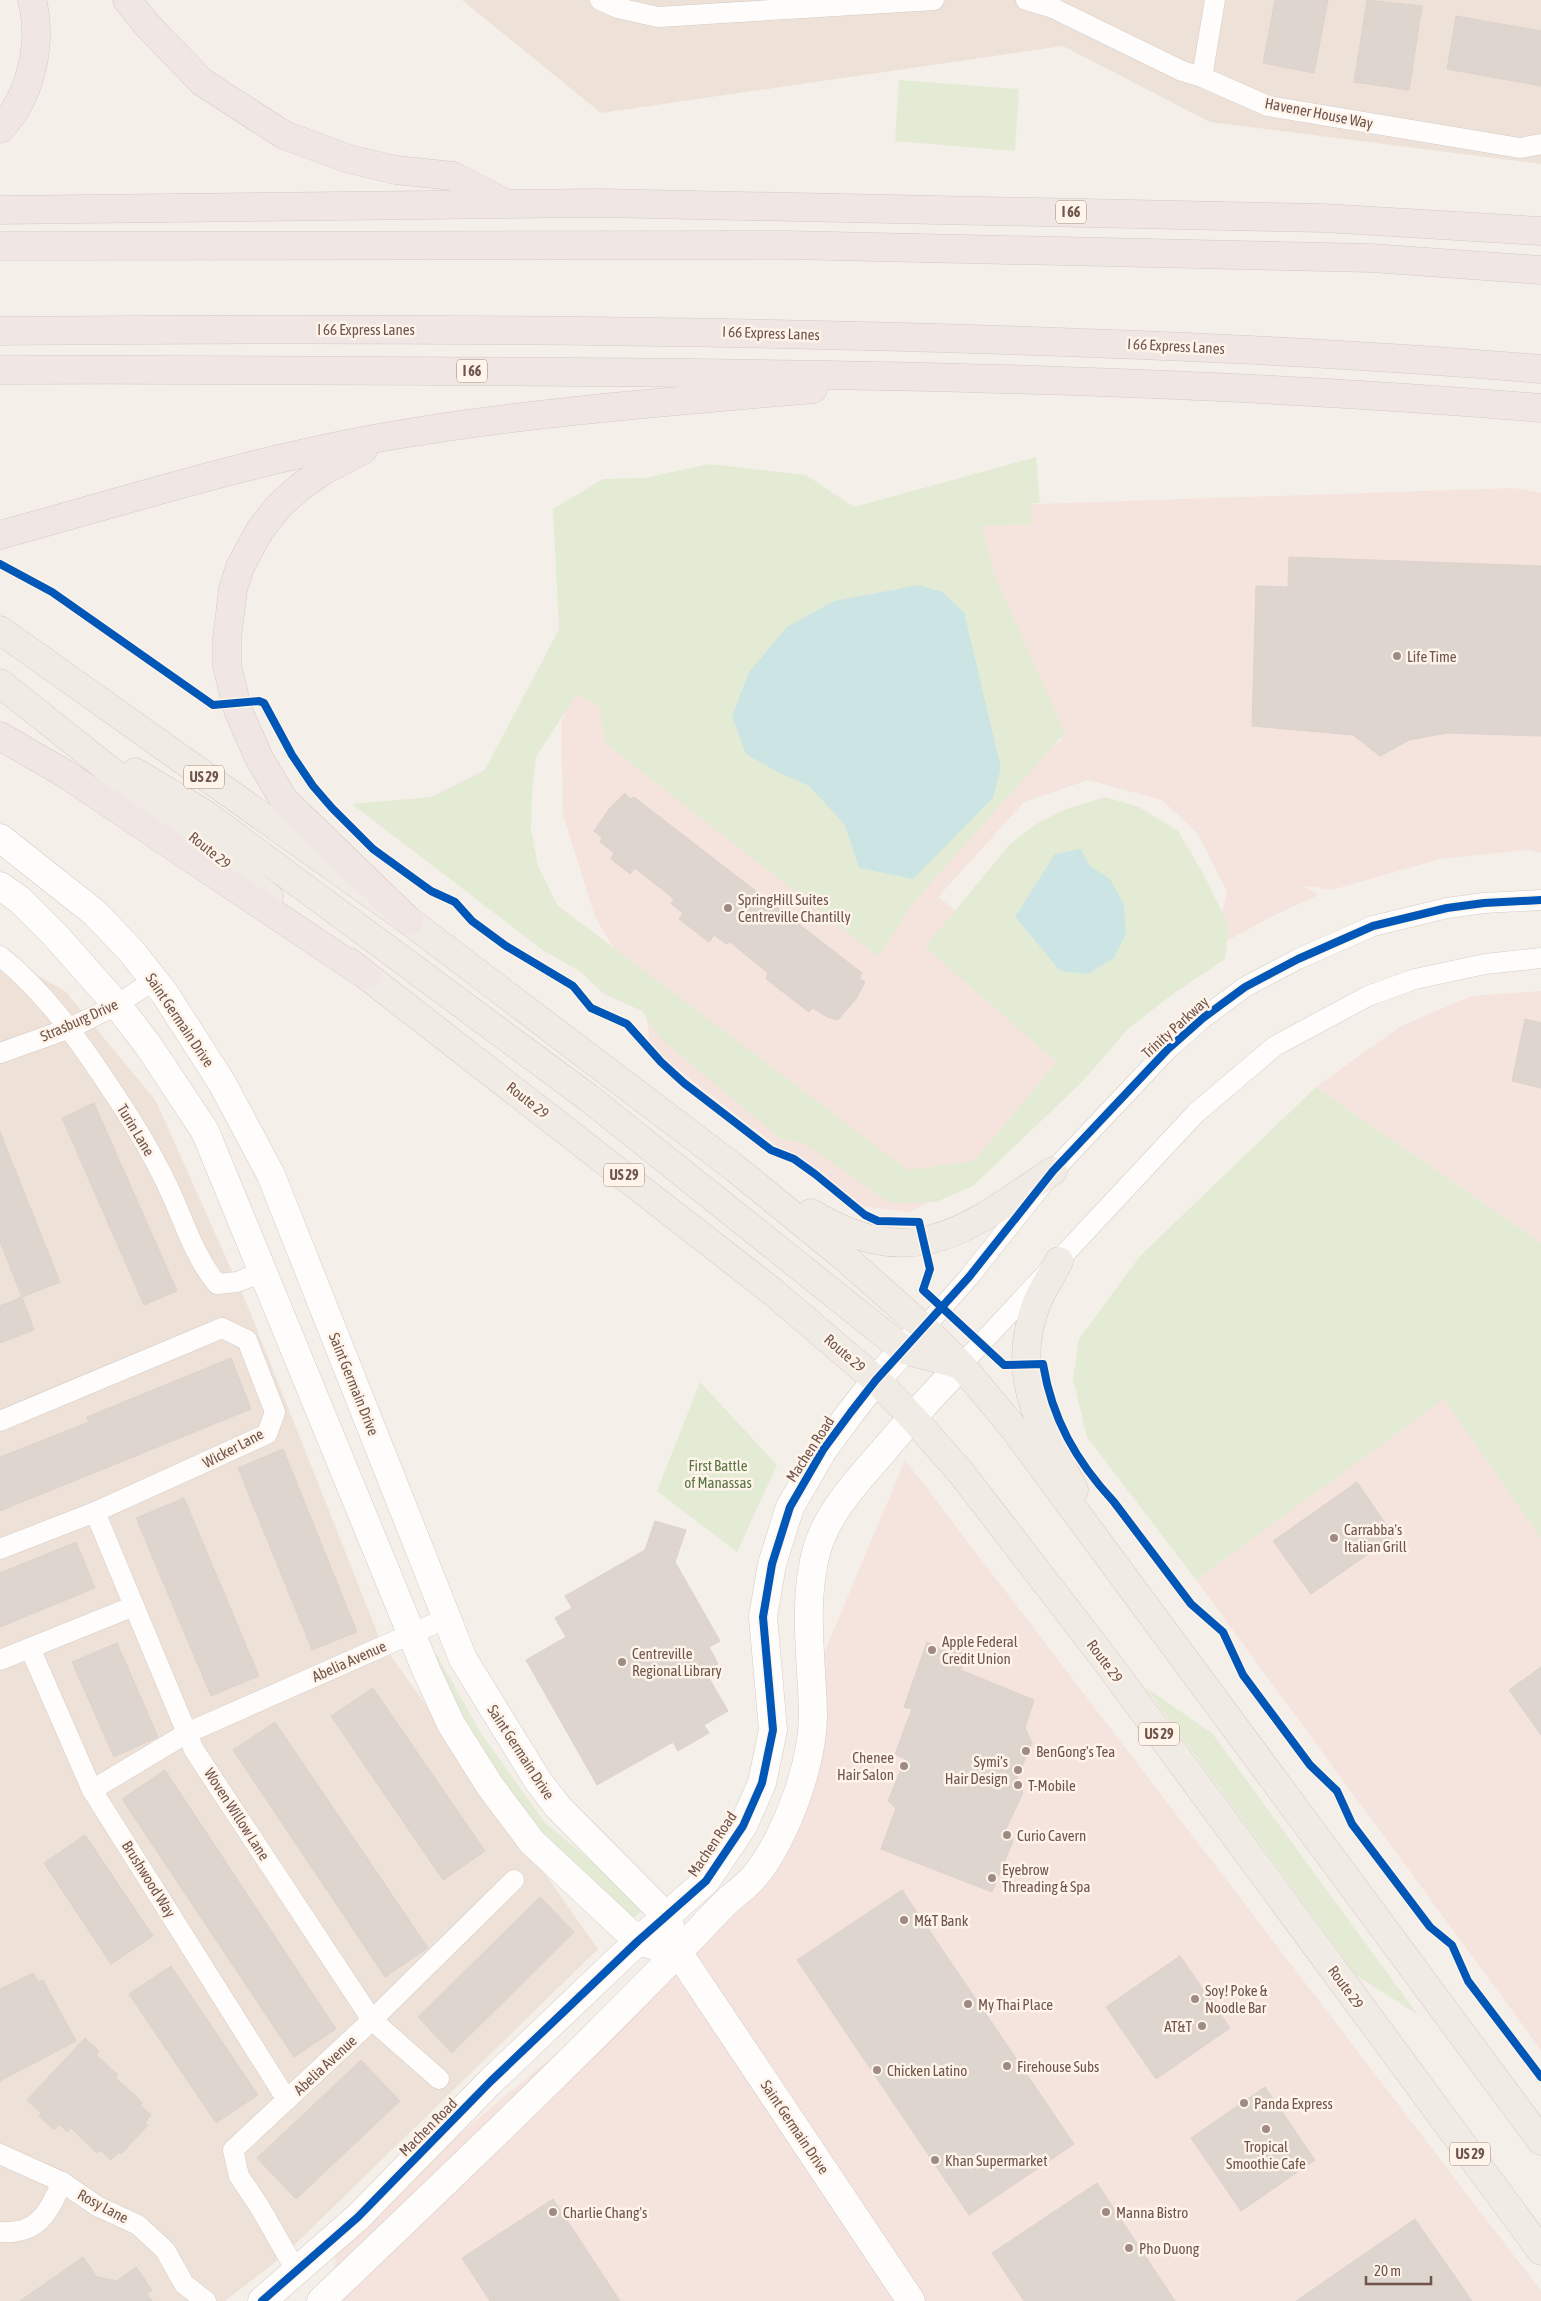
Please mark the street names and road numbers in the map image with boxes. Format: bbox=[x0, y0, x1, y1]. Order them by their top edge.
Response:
street label: Havener House Way bbox=[1263, 94, 1375, 132]
road number: I 66 bbox=[1056, 200, 1086, 223]
street label: I 66 Express Lanes bbox=[317, 321, 415, 338]
street label: I 66 Express Lanes bbox=[722, 323, 820, 343]
street label: I 66 Express Lanes bbox=[1127, 335, 1225, 357]
road number: I 66 bbox=[457, 360, 487, 382]
road number: US 29 bbox=[184, 766, 224, 789]
street label: Route 29 bbox=[186, 828, 234, 872]
street label: Saint Germain Drive bbox=[142, 970, 218, 1070]
street label: Trinity Parkway bbox=[1138, 993, 1212, 1061]
street label: Strasburg Drive bbox=[38, 995, 121, 1045]
street label: Route 29 bbox=[503, 1078, 553, 1122]
street label: Turin Lane bbox=[114, 1101, 158, 1159]
road number: US 29 bbox=[604, 1164, 644, 1186]
street label: Saint Germain Drive bbox=[326, 1330, 382, 1438]
street label: Route 29 bbox=[821, 1331, 869, 1375]
street label: Machen Road bbox=[783, 1413, 837, 1485]
street label: Wicker Lane bbox=[200, 1425, 266, 1471]
street label: Route 29 bbox=[1083, 1636, 1127, 1686]
street label: Abelia Avenue bbox=[309, 1637, 389, 1685]
street label: Saint Germain Drive bbox=[484, 1702, 558, 1803]
road number: US 29 bbox=[1139, 1722, 1179, 1746]
street label: Woven Willow Lane bbox=[201, 1765, 273, 1863]
street label: Machen Road bbox=[684, 1808, 740, 1880]
street label: Brushwood Way bbox=[119, 1838, 179, 1920]
street label: Route 29 bbox=[1325, 1962, 1367, 2012]
street label: Abelia Avenue bbox=[290, 2032, 360, 2098]
street label: Saint Germain Drive bbox=[757, 2077, 833, 2177]
street label: Machen Road bbox=[396, 2095, 460, 2159]
road number: US 29 bbox=[1450, 2142, 1490, 2166]
street label: Rosy Lane bbox=[75, 2186, 131, 2226]

